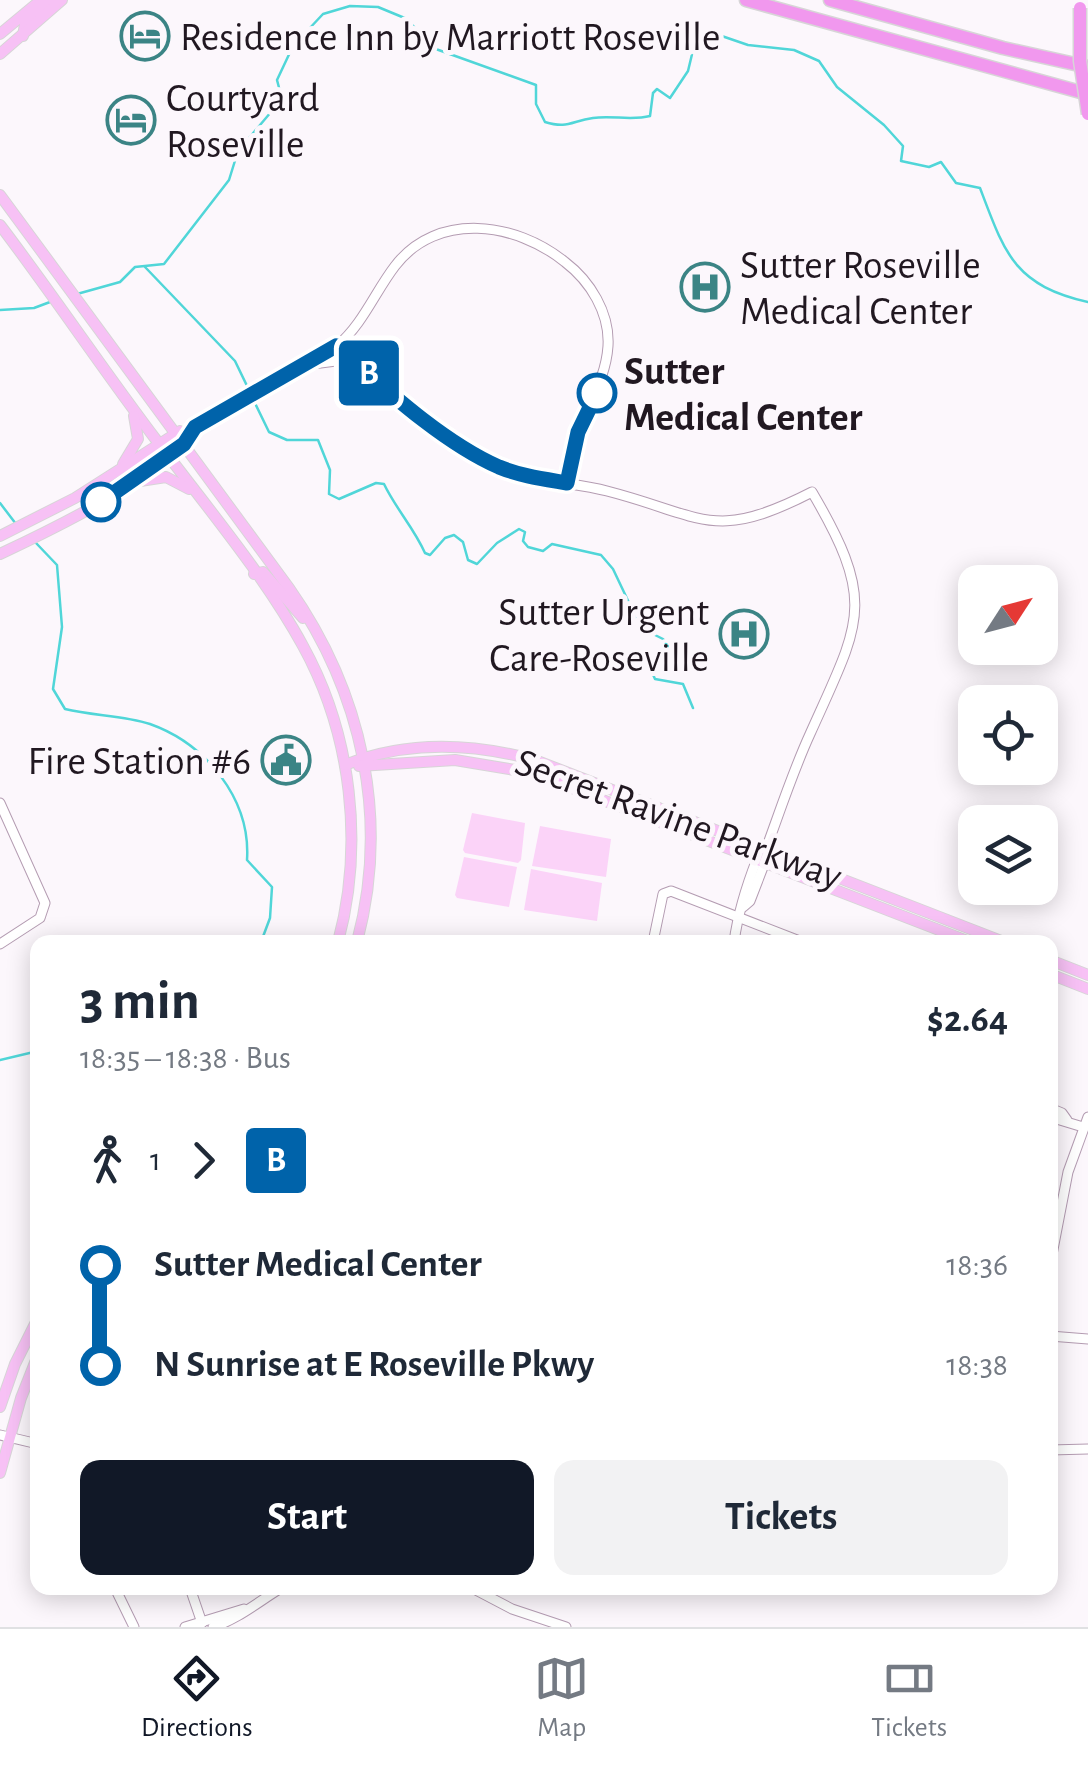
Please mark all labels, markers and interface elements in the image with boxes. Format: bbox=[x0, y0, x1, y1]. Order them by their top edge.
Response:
hotel icon: Residence Inn by Marriott Roseville bbox=[119, 10, 171, 62]
place label: Residence Inn by Marriott Roseville bbox=[180, 18, 720, 58]
place label: Courtyard Roseville bbox=[166, 79, 319, 165]
hotel icon: Courtyard Roseville bbox=[105, 94, 157, 146]
place label: Sutter Roseville Medical Center bbox=[740, 246, 981, 332]
hospital icon: Sutter Roseville Medical Center bbox=[679, 261, 731, 313]
line badge: B bbox=[336, 340, 402, 406]
place label: Sutter Medical Center bbox=[624, 352, 863, 438]
text: B bbox=[359, 356, 379, 391]
marker: Sutter Medical Center bbox=[578, 374, 616, 412]
unlabelled marker bbox=[82, 483, 120, 521]
north arrow bbox=[958, 565, 1058, 665]
map controls bbox=[958, 565, 1058, 905]
place label: Sutter Urgent Care-Roseville bbox=[489, 593, 709, 679]
hospital icon: Sutter Urgent Care-Roseville bbox=[718, 608, 770, 660]
button: locate bbox=[958, 685, 1058, 785]
public building icon: Fire Station #6 bbox=[260, 734, 312, 786]
place label: Fire Station #6 bbox=[28, 742, 251, 782]
street label: Secret Ravine Parkway bbox=[510, 742, 847, 898]
button: layers bbox=[958, 805, 1058, 905]
text: 3 min bbox=[80, 974, 200, 1029]
text: $2.64 bbox=[927, 1001, 1008, 1039]
text: 18:35 – 18:38 · Bus bbox=[80, 1042, 291, 1074]
icon: walk bbox=[80, 1133, 135, 1188]
icon: forward bbox=[176, 1133, 231, 1188]
text: B bbox=[266, 1143, 286, 1178]
text: 1 bbox=[150, 1144, 161, 1176]
text: Sutter Medical Center bbox=[154, 1246, 482, 1284]
text: 18:36 bbox=[946, 1249, 1008, 1281]
text: N Sunrise at E Roseville Pkwy bbox=[154, 1346, 594, 1384]
text: 18:38 bbox=[946, 1349, 1008, 1381]
button: Start bbox=[80, 1460, 534, 1575]
button: Tickets bbox=[554, 1460, 1008, 1575]
tab: Directions bbox=[141, 1651, 253, 1745]
tab: Map bbox=[534, 1651, 589, 1745]
tab: Tickets bbox=[871, 1651, 947, 1745]

